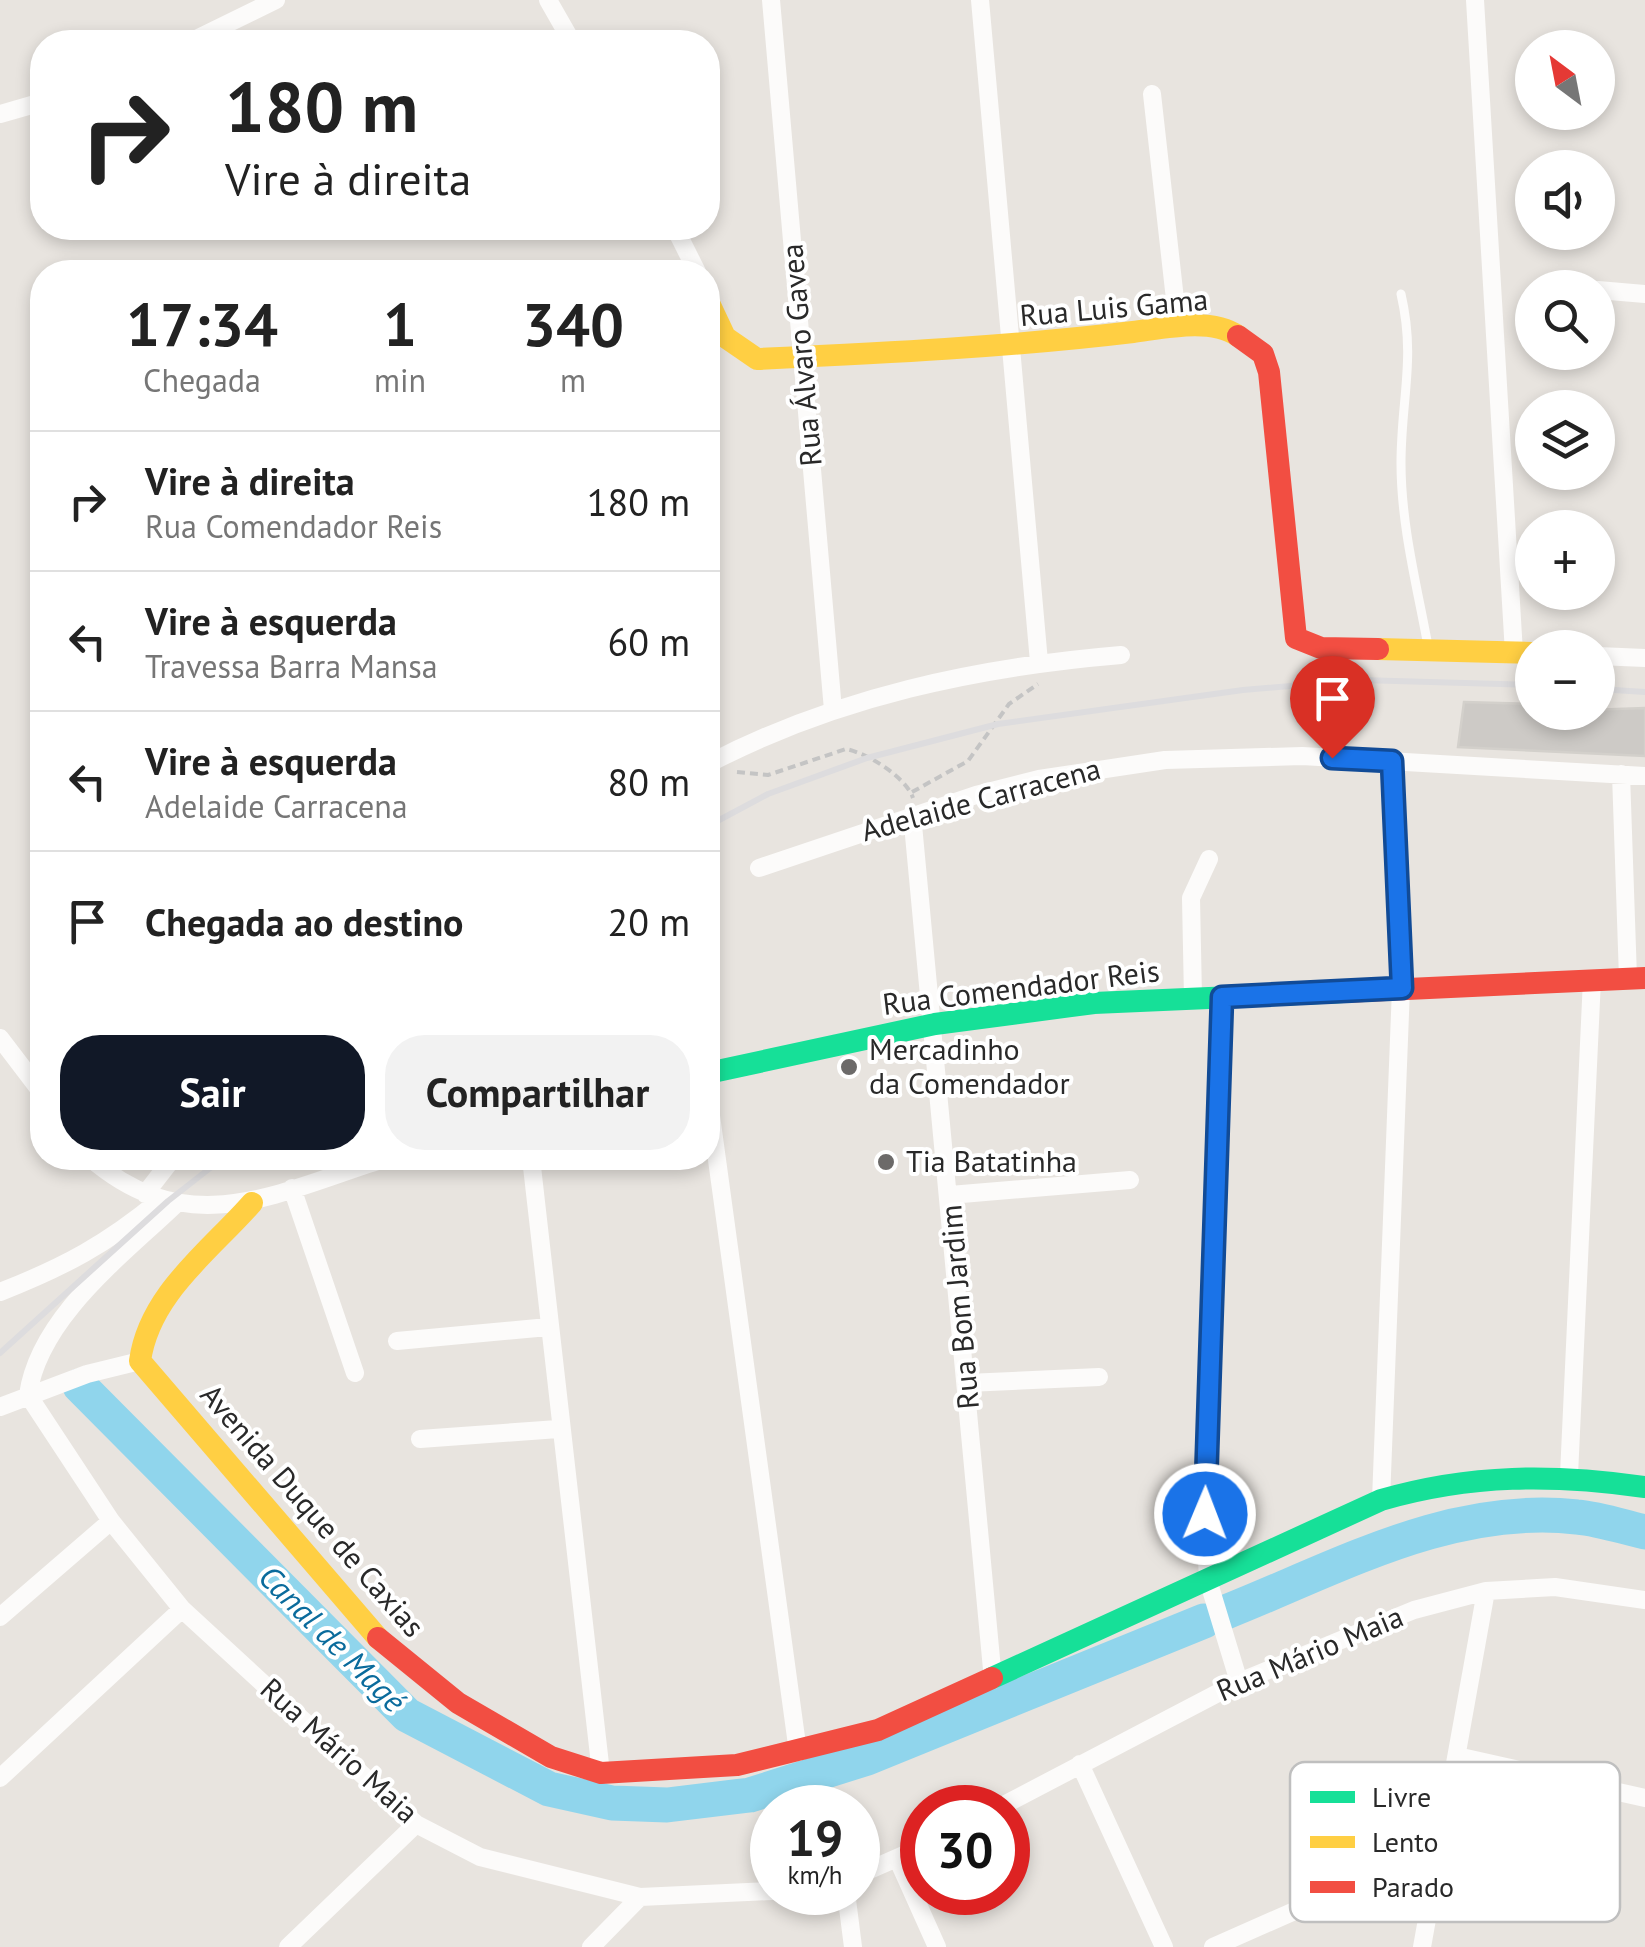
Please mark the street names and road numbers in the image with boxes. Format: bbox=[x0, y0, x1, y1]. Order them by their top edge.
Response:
street label: Rua Álvaro Gavea bbox=[771, 242, 830, 468]
street label: Rua Luis Gama bbox=[1018, 279, 1210, 334]
street label: Adelaide Carracena bbox=[857, 748, 1105, 849]
street label: Rua Comendador Reis bbox=[880, 950, 1161, 1023]
street label: Rua Bom Jardim bbox=[930, 1203, 987, 1411]
street label: Avenida Duque de Caxias bbox=[193, 1376, 434, 1645]
street label: Rua Mário Maia bbox=[1210, 1596, 1409, 1709]
street label: Rua Mário Maia bbox=[253, 1669, 427, 1831]

